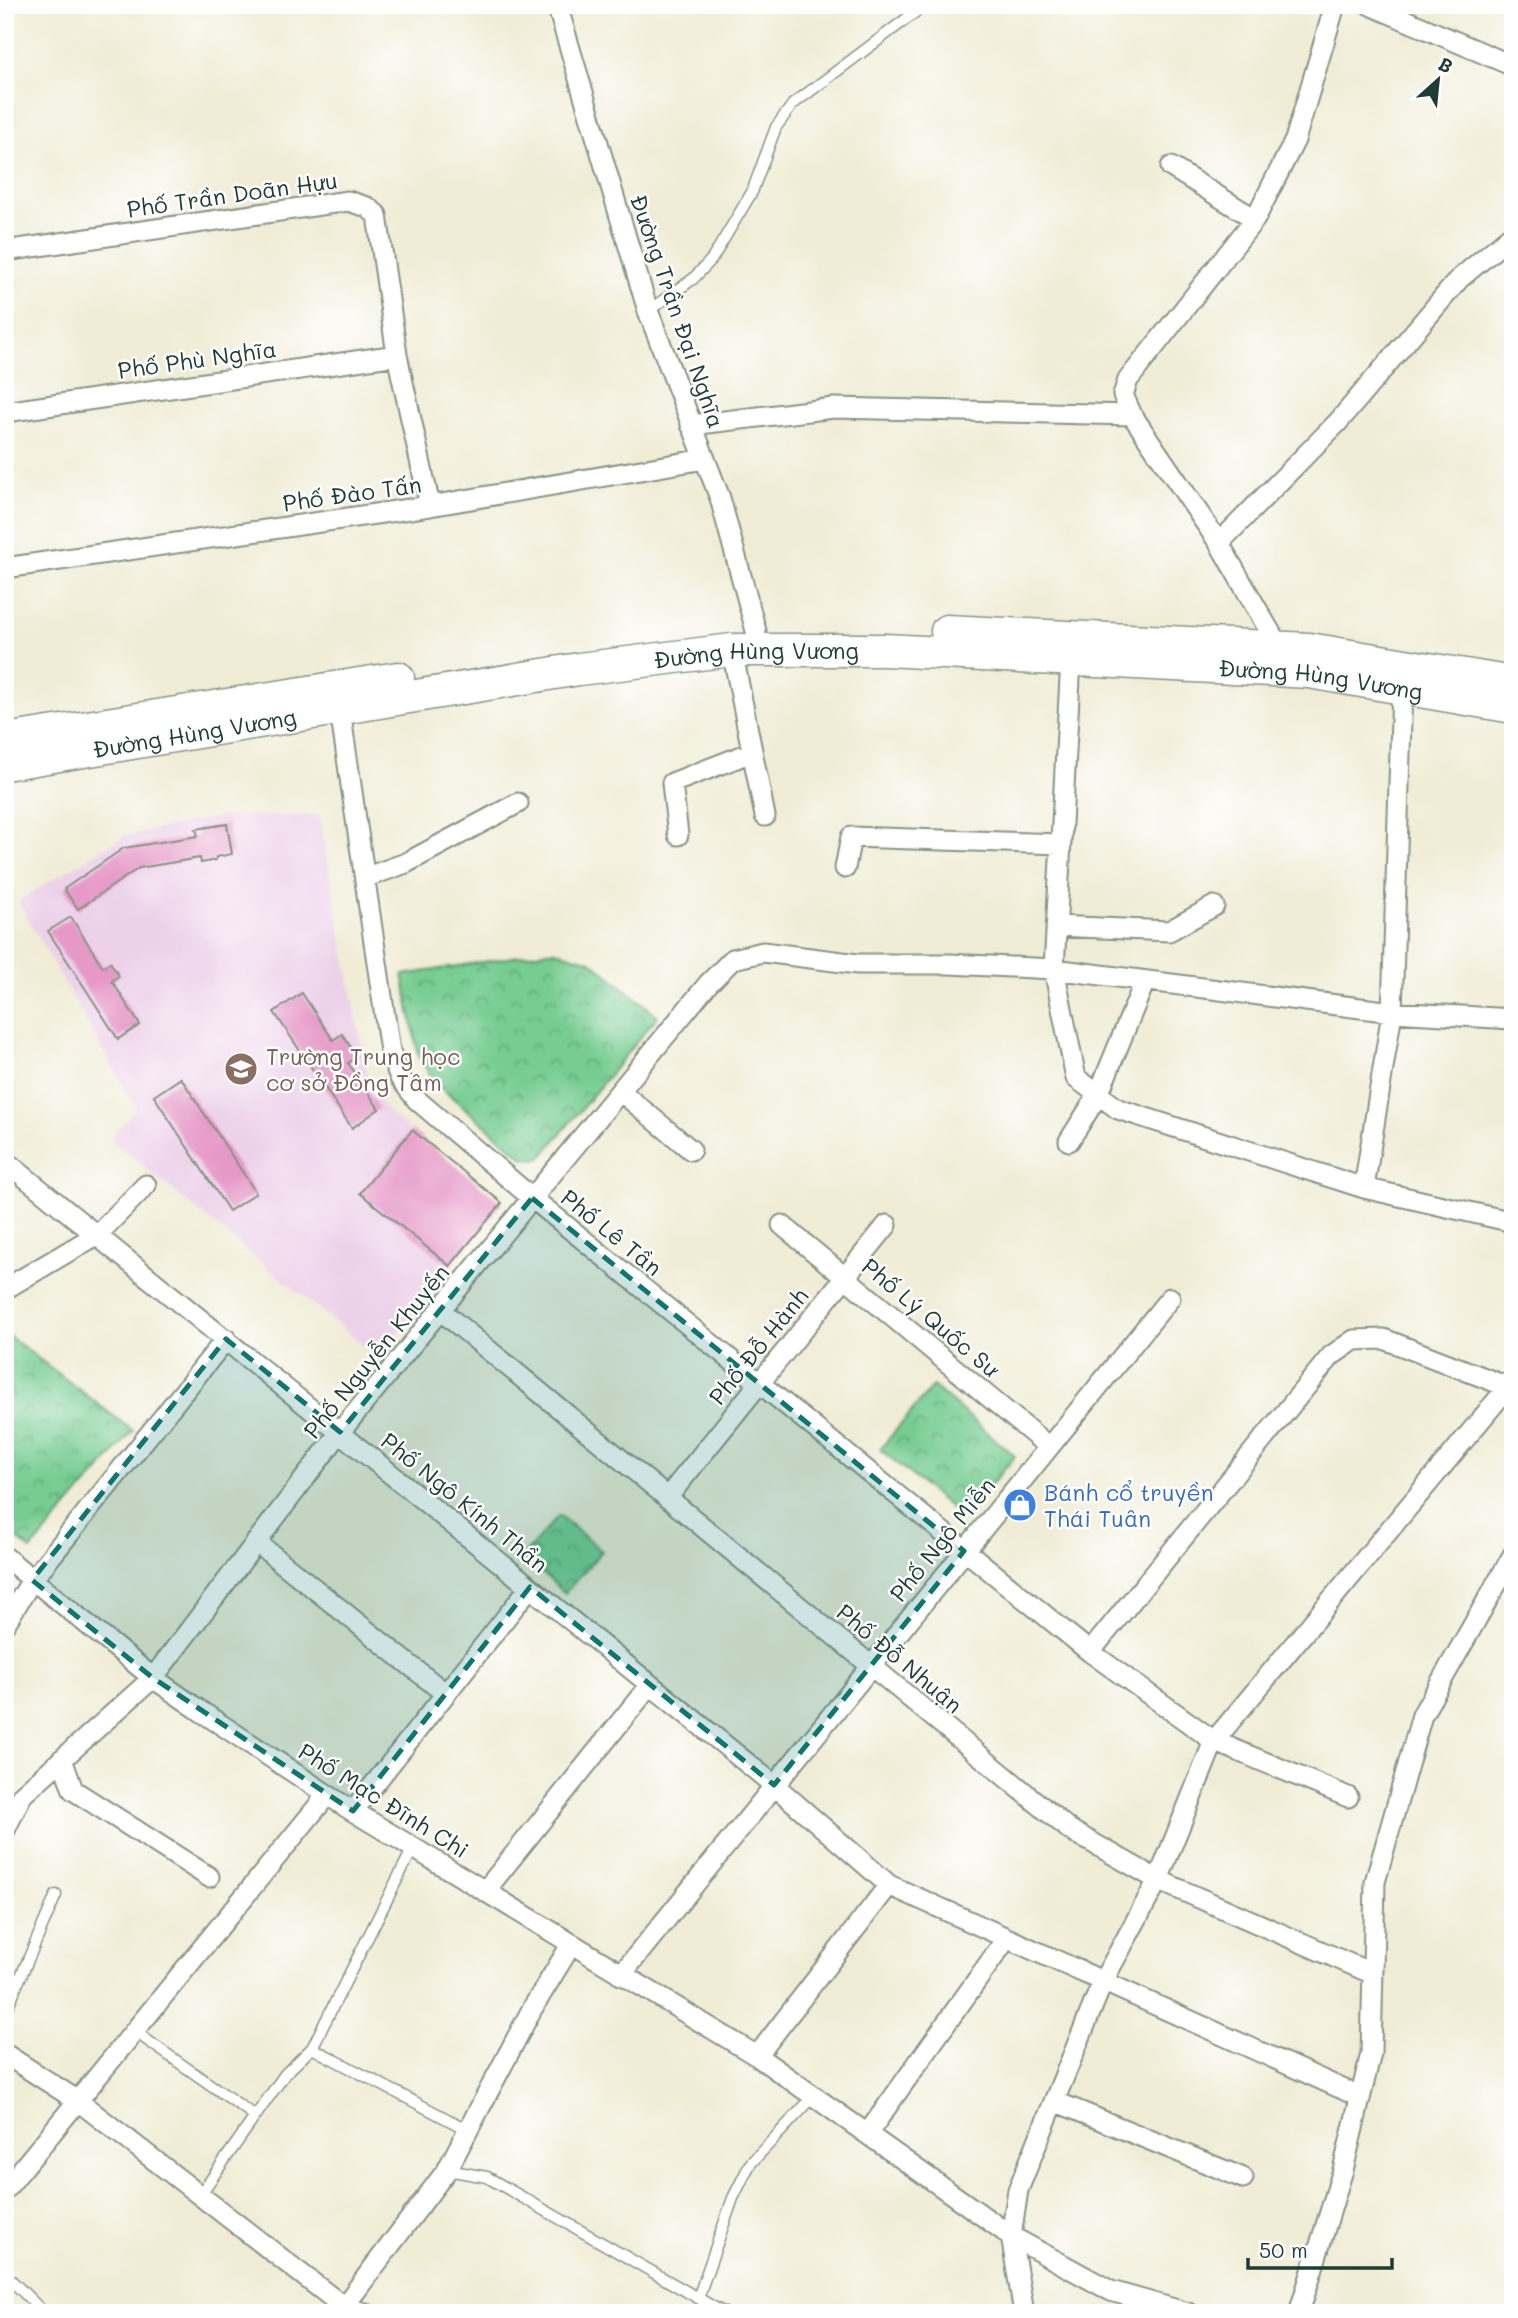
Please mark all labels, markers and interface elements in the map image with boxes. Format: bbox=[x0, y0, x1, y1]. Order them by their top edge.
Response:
north arrow bbox=[1402, 46, 1472, 116]
text: B bbox=[1435, 50, 1457, 78]
street label: Phố Trần Doãn Hựu bbox=[125, 164, 339, 224]
street label: Đường Trần Đại Nghĩa bbox=[624, 190, 732, 432]
street label: Phố Phù Nghĩa bbox=[116, 333, 278, 385]
street label: Phố Đào Tấn bbox=[281, 468, 423, 518]
street label: Đường Hùng Vương bbox=[652, 635, 859, 675]
street label: Đường Hùng Vương bbox=[1218, 652, 1425, 706]
street label: Đường Hùng Vương bbox=[90, 701, 298, 764]
place label: Trường Trung học cơ sở Đồng Tâm bbox=[266, 1041, 461, 1097]
school or university icon: Trường Trung học cơ sở Đồng Tâm bbox=[222, 1050, 260, 1088]
street label: Phố Lê Tần bbox=[555, 1182, 669, 1282]
street label: Phố Lý Quốc Sư bbox=[856, 1251, 1007, 1384]
street label: Phố Nguyễn Khuyến bbox=[296, 1258, 456, 1444]
street label: Phố Đỗ Hành bbox=[702, 1281, 814, 1411]
street label: Phố Ngô Kính Thần bbox=[375, 1425, 555, 1579]
street label: Phố Ngô Miễn bbox=[883, 1471, 1001, 1607]
place label: Bánh cổ truyền Thái Tuân bbox=[1044, 1477, 1213, 1533]
shop icon: Bánh cổ truyền Thái Tuân bbox=[1001, 1486, 1039, 1524]
street label: Phố Đỗ Nhuận bbox=[831, 1597, 969, 1719]
street label: Phố Mạc Đĩnh Chi bbox=[293, 1736, 475, 1864]
scale bar bbox=[1248, 2227, 1392, 2271]
text: 50 m bbox=[1259, 2236, 1308, 2263]

